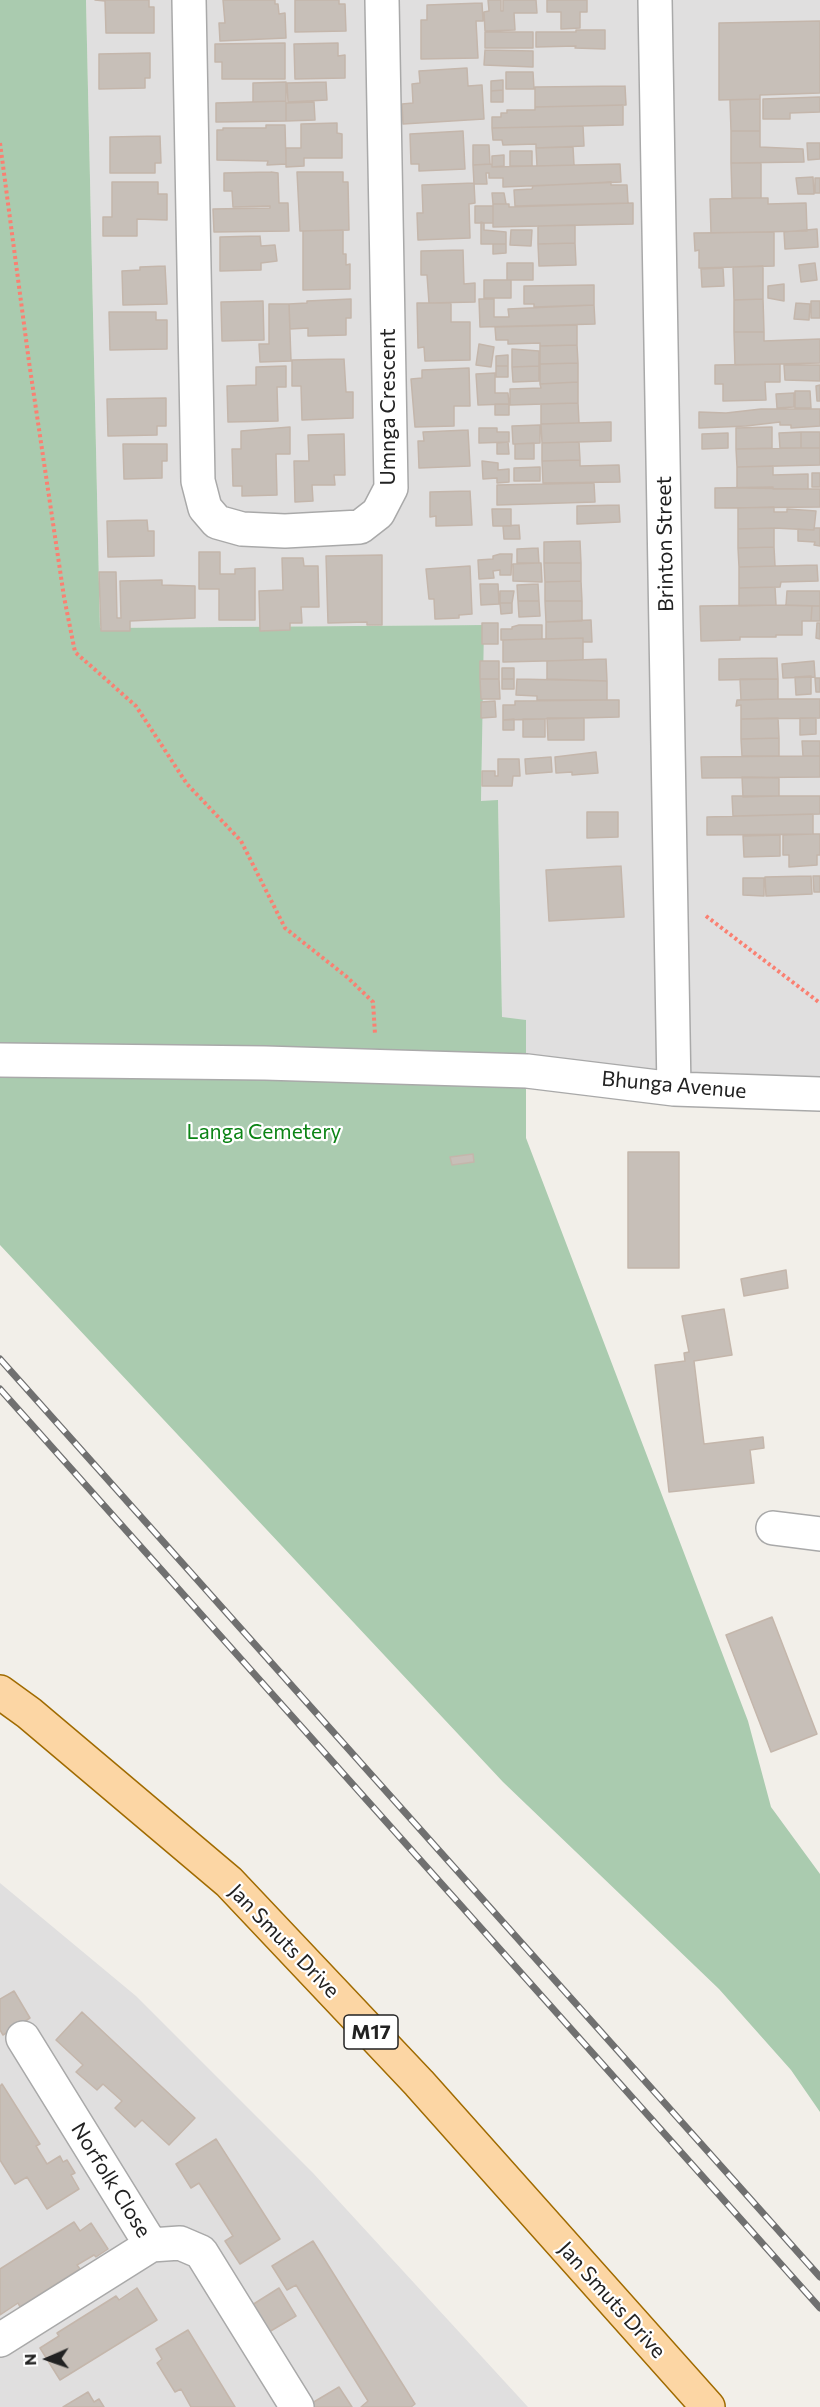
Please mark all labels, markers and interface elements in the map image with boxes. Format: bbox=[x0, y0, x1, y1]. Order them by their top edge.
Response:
street label: Umnga Crescent bbox=[375, 328, 401, 486]
street label: Brinton Street bbox=[651, 476, 679, 612]
street label: Bhunga Avenue bbox=[600, 1066, 748, 1104]
park label: Langa Cemetery bbox=[187, 1119, 341, 1145]
street label: Jan Smuts Drive bbox=[223, 1879, 345, 2003]
road number: M17 bbox=[344, 2015, 398, 2049]
street label: Norfolk Close bbox=[66, 2118, 156, 2242]
street label: Jan Smuts Drive bbox=[553, 2236, 671, 2364]
north arrow bbox=[18, 2329, 78, 2389]
text: N bbox=[20, 2353, 39, 2366]

